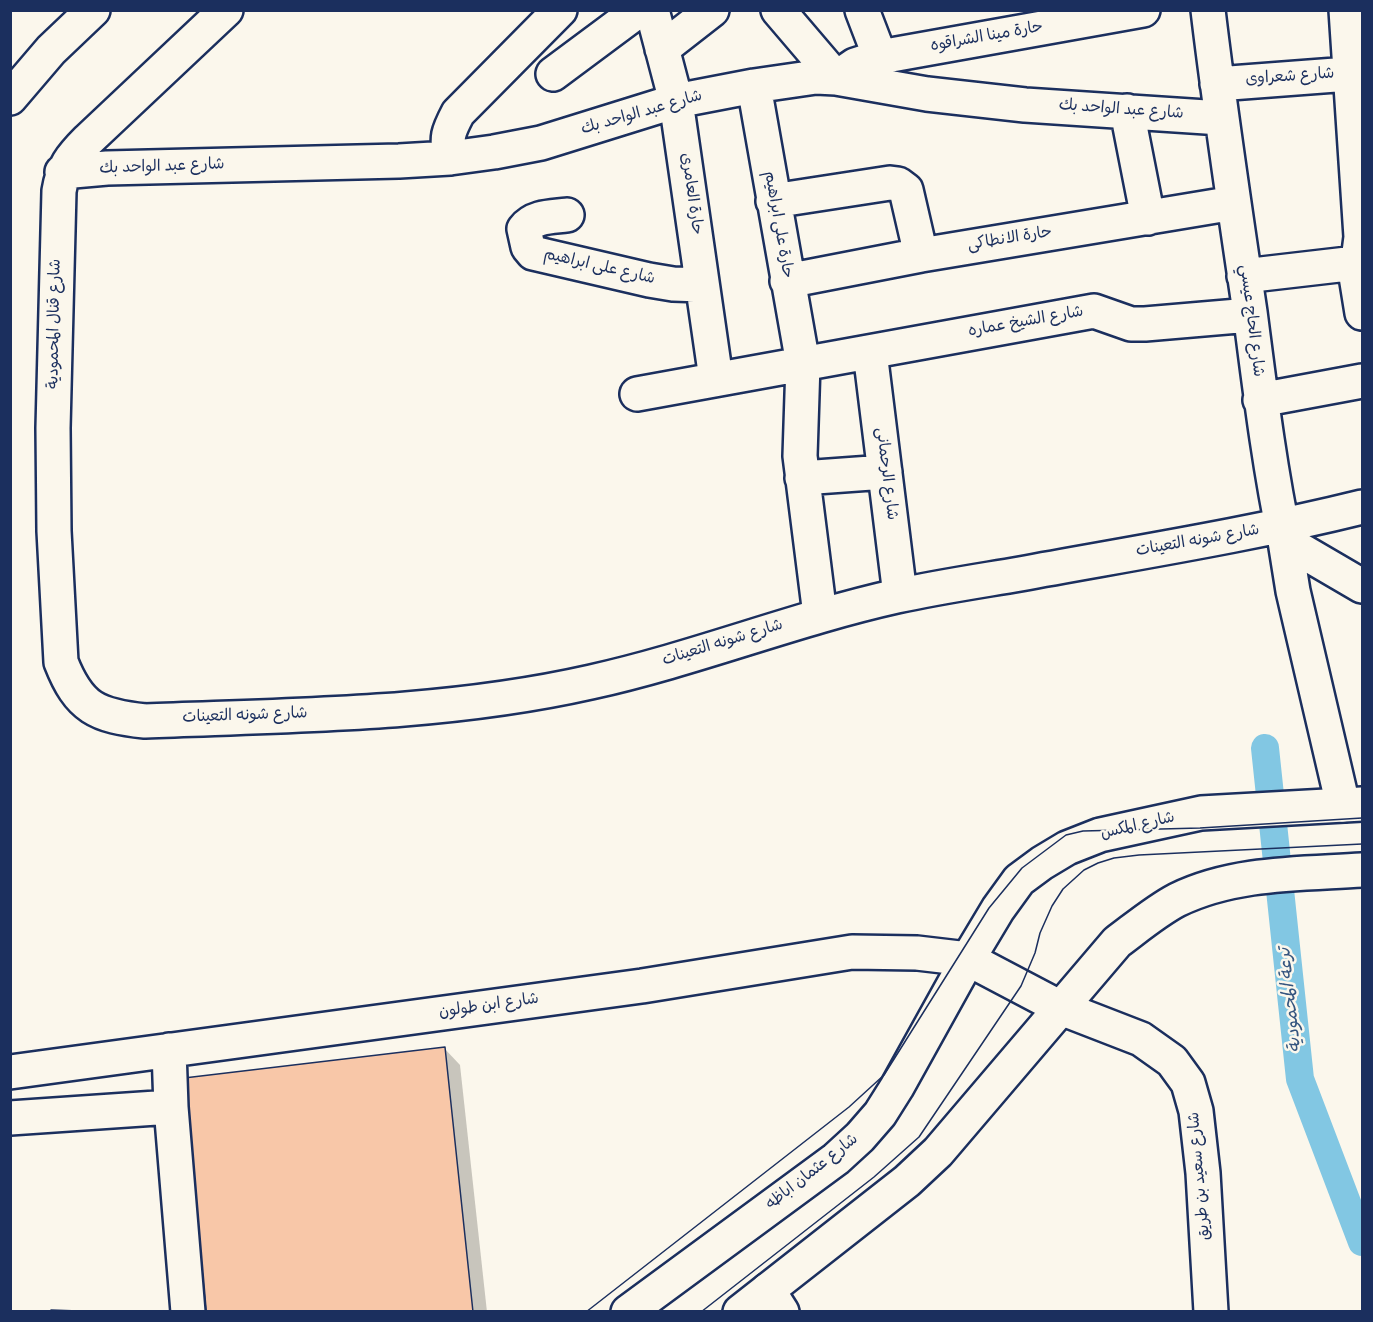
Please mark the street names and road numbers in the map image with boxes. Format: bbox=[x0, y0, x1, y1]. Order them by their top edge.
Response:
street label: حارة مينا الشراقوه bbox=[929, 19, 1045, 57]
street label: شارع شعراوى bbox=[1245, 65, 1335, 91]
street label: شارع عبد الواحد بك bbox=[579, 88, 705, 140]
street label: شارع عبد الواحد بك bbox=[1058, 97, 1184, 125]
street label: حارة العامرى bbox=[675, 152, 705, 236]
street label: شارع عبد الواحد بك bbox=[99, 156, 225, 180]
street label: حارة على ابراهيم bbox=[758, 170, 796, 280]
street label: حارة الانطاكى bbox=[966, 224, 1054, 256]
street label: شارع على ابراهيم bbox=[542, 246, 656, 290]
street label: شارع قنال المحمودية bbox=[45, 259, 67, 389]
street label: شارع الحاج عيسي bbox=[1234, 264, 1266, 378]
street label: شارع الشيخ عماره bbox=[967, 303, 1085, 343]
street label: شارع الرحمانى bbox=[870, 427, 900, 521]
street label: شارع شونه التعينات bbox=[1135, 522, 1261, 562]
street label: شارع شونه التعينات bbox=[660, 617, 786, 671]
street label: شارع شونه التعينات bbox=[182, 705, 308, 729]
street label: شارع المكس bbox=[1099, 809, 1177, 845]
street label: شارع ابن طولون bbox=[438, 990, 540, 1024]
street label: شارع سعيد بن طريق bbox=[1186, 1111, 1216, 1241]
street label: شارع عثمان اباظه bbox=[763, 1131, 863, 1215]

